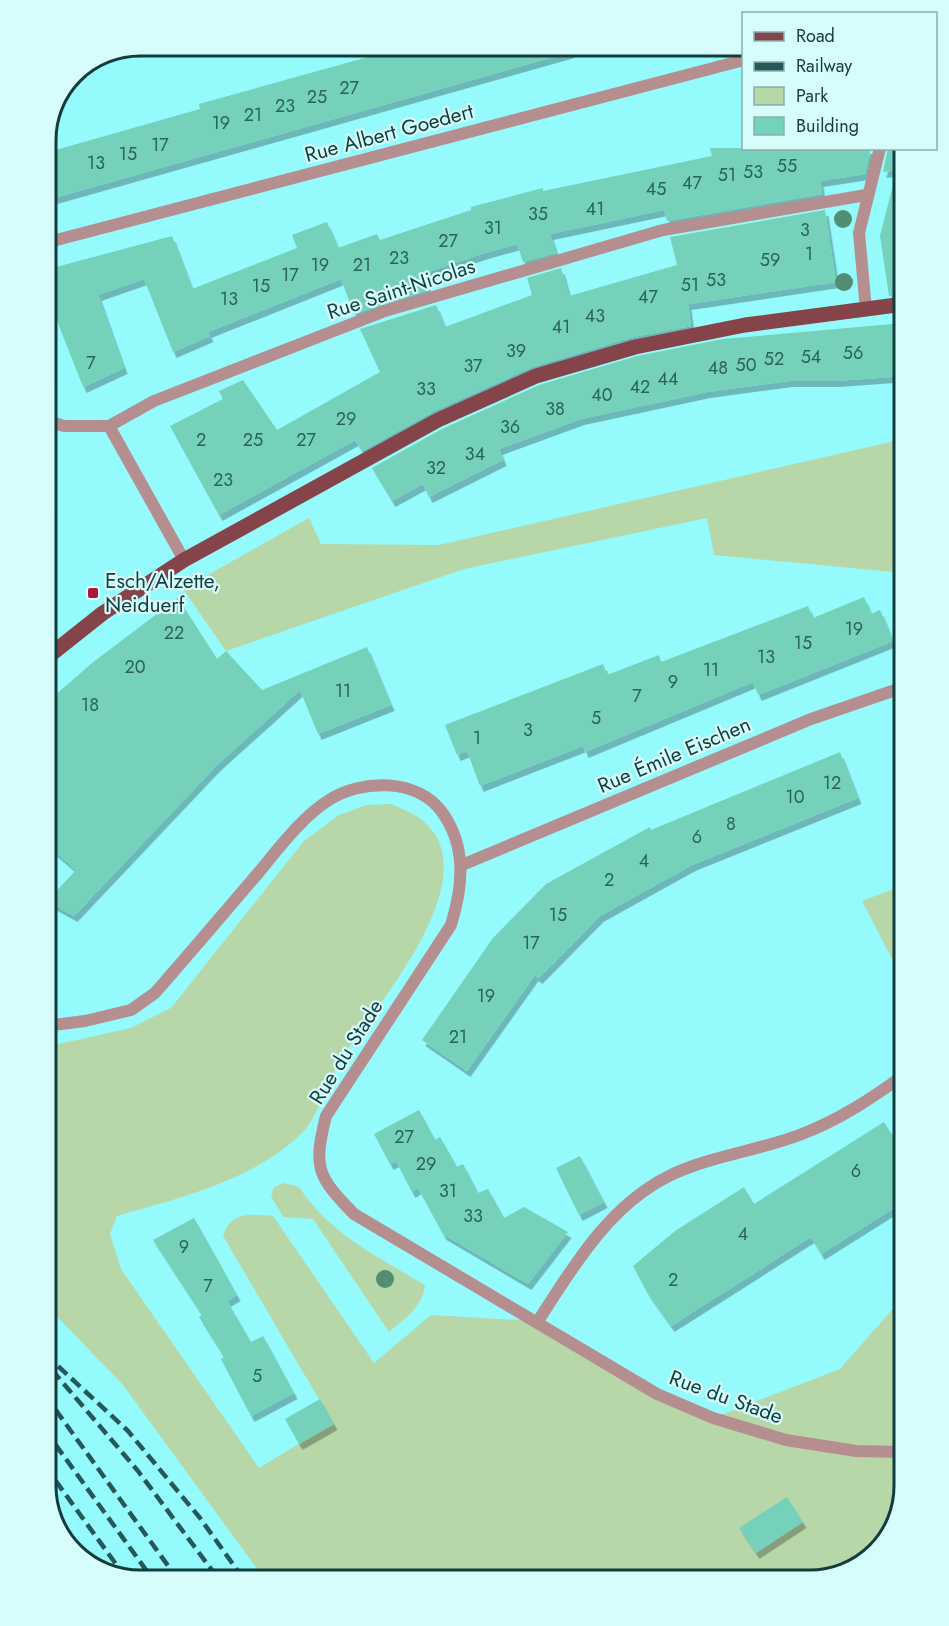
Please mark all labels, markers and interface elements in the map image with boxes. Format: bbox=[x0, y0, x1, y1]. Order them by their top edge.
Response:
legend bbox=[742, 12, 937, 150]
text: Road bbox=[796, 23, 835, 49]
text: Railway bbox=[796, 53, 852, 79]
house number: 27 bbox=[339, 75, 359, 101]
text: Park bbox=[796, 83, 828, 109]
house number: 25 bbox=[307, 84, 327, 110]
house number: 23 bbox=[275, 93, 295, 119]
street label: Rue Albert Goedert bbox=[301, 96, 477, 170]
house number: 21 bbox=[244, 102, 262, 128]
house number: 19 bbox=[212, 110, 230, 136]
text: Building bbox=[796, 113, 859, 139]
house number: 17 bbox=[151, 132, 169, 158]
house number: 15 bbox=[119, 141, 137, 167]
house number: 13 bbox=[87, 150, 105, 176]
house number: 55 bbox=[777, 153, 797, 179]
house number: 53 bbox=[743, 159, 763, 185]
house number: 51 bbox=[718, 162, 736, 188]
house number: 47 bbox=[682, 170, 703, 196]
house number: 45 bbox=[646, 176, 666, 202]
house number: 41 bbox=[586, 196, 604, 222]
house number: 35 bbox=[528, 201, 548, 227]
house number: 31 bbox=[484, 215, 502, 241]
house number: 3 bbox=[800, 217, 810, 243]
house number: 27 bbox=[438, 228, 458, 254]
house number: 1 bbox=[805, 241, 813, 267]
house number: 23 bbox=[389, 245, 409, 271]
house number: 59 bbox=[760, 247, 780, 273]
street label: Rue Saint-Nicolas bbox=[323, 251, 479, 327]
house number: 19 bbox=[311, 252, 329, 278]
house number: 21 bbox=[353, 252, 371, 278]
house number: 17 bbox=[281, 262, 299, 288]
house number: 53 bbox=[706, 267, 726, 293]
house number: 51 bbox=[681, 272, 699, 298]
house number: 15 bbox=[252, 273, 270, 299]
house number: 47 bbox=[638, 284, 659, 310]
house number: 13 bbox=[220, 286, 238, 312]
house number: 43 bbox=[585, 303, 605, 329]
house number: 41 bbox=[552, 314, 570, 340]
house number: 39 bbox=[506, 338, 526, 364]
house number: 56 bbox=[843, 340, 863, 366]
house number: 54 bbox=[801, 344, 821, 370]
house number: 52 bbox=[764, 346, 784, 372]
house number: 7 bbox=[86, 350, 96, 376]
house number: 50 bbox=[736, 352, 757, 378]
house number: 37 bbox=[463, 353, 483, 379]
house number: 48 bbox=[708, 355, 728, 381]
house number: 44 bbox=[658, 366, 679, 392]
house number: 42 bbox=[630, 374, 650, 400]
house number: 33 bbox=[416, 376, 436, 402]
house number: 40 bbox=[591, 382, 613, 408]
house number: 38 bbox=[545, 396, 565, 422]
house number: 29 bbox=[336, 406, 356, 432]
house number: 36 bbox=[500, 414, 520, 440]
house number: 2 bbox=[196, 427, 206, 453]
house number: 25 bbox=[243, 427, 263, 453]
house number: 27 bbox=[296, 427, 316, 453]
house number: 34 bbox=[465, 441, 485, 467]
house number: 32 bbox=[426, 455, 446, 481]
house number: 23 bbox=[213, 467, 233, 493]
place label: Esch/Alzette, Neiduerf bbox=[105, 566, 220, 620]
marker: Esch/Alzette, Neiduerf bbox=[86, 586, 100, 600]
house number: 19 bbox=[845, 616, 863, 642]
house number: 22 bbox=[164, 620, 184, 646]
house number: 15 bbox=[794, 630, 812, 656]
house number: 13 bbox=[757, 644, 775, 670]
house number: 20 bbox=[124, 654, 146, 680]
house number: 11 bbox=[703, 657, 719, 683]
house number: 9 bbox=[668, 669, 678, 695]
house number: 11 bbox=[335, 678, 351, 704]
house number: 7 bbox=[632, 683, 642, 709]
house number: 18 bbox=[81, 692, 99, 718]
house number: 5 bbox=[591, 705, 601, 731]
street label: Rue Émile Eischen bbox=[593, 709, 755, 801]
house number: 3 bbox=[523, 717, 533, 743]
house number: 1 bbox=[473, 725, 481, 751]
house number: 12 bbox=[823, 770, 841, 796]
house number: 10 bbox=[786, 784, 805, 810]
house number: 8 bbox=[726, 811, 736, 837]
house number: 6 bbox=[692, 824, 702, 850]
house number: 4 bbox=[639, 848, 649, 874]
house number: 2 bbox=[604, 867, 614, 893]
house number: 15 bbox=[549, 902, 567, 928]
house number: 17 bbox=[522, 930, 540, 956]
house number: 19 bbox=[477, 983, 495, 1009]
street label: Rue du Stade bbox=[302, 994, 390, 1110]
house number: 21 bbox=[449, 1024, 467, 1050]
house number: 27 bbox=[394, 1124, 414, 1150]
house number: 29 bbox=[416, 1151, 436, 1177]
house number: 6 bbox=[851, 1158, 861, 1184]
house number: 31 bbox=[439, 1178, 457, 1204]
house number: 33 bbox=[463, 1203, 483, 1229]
house number: 4 bbox=[738, 1221, 748, 1247]
house number: 9 bbox=[179, 1234, 189, 1260]
house number: 2 bbox=[668, 1267, 678, 1293]
house number: 7 bbox=[203, 1273, 213, 1299]
house number: 5 bbox=[252, 1363, 262, 1389]
street label: Rue du Stade bbox=[665, 1363, 787, 1431]

